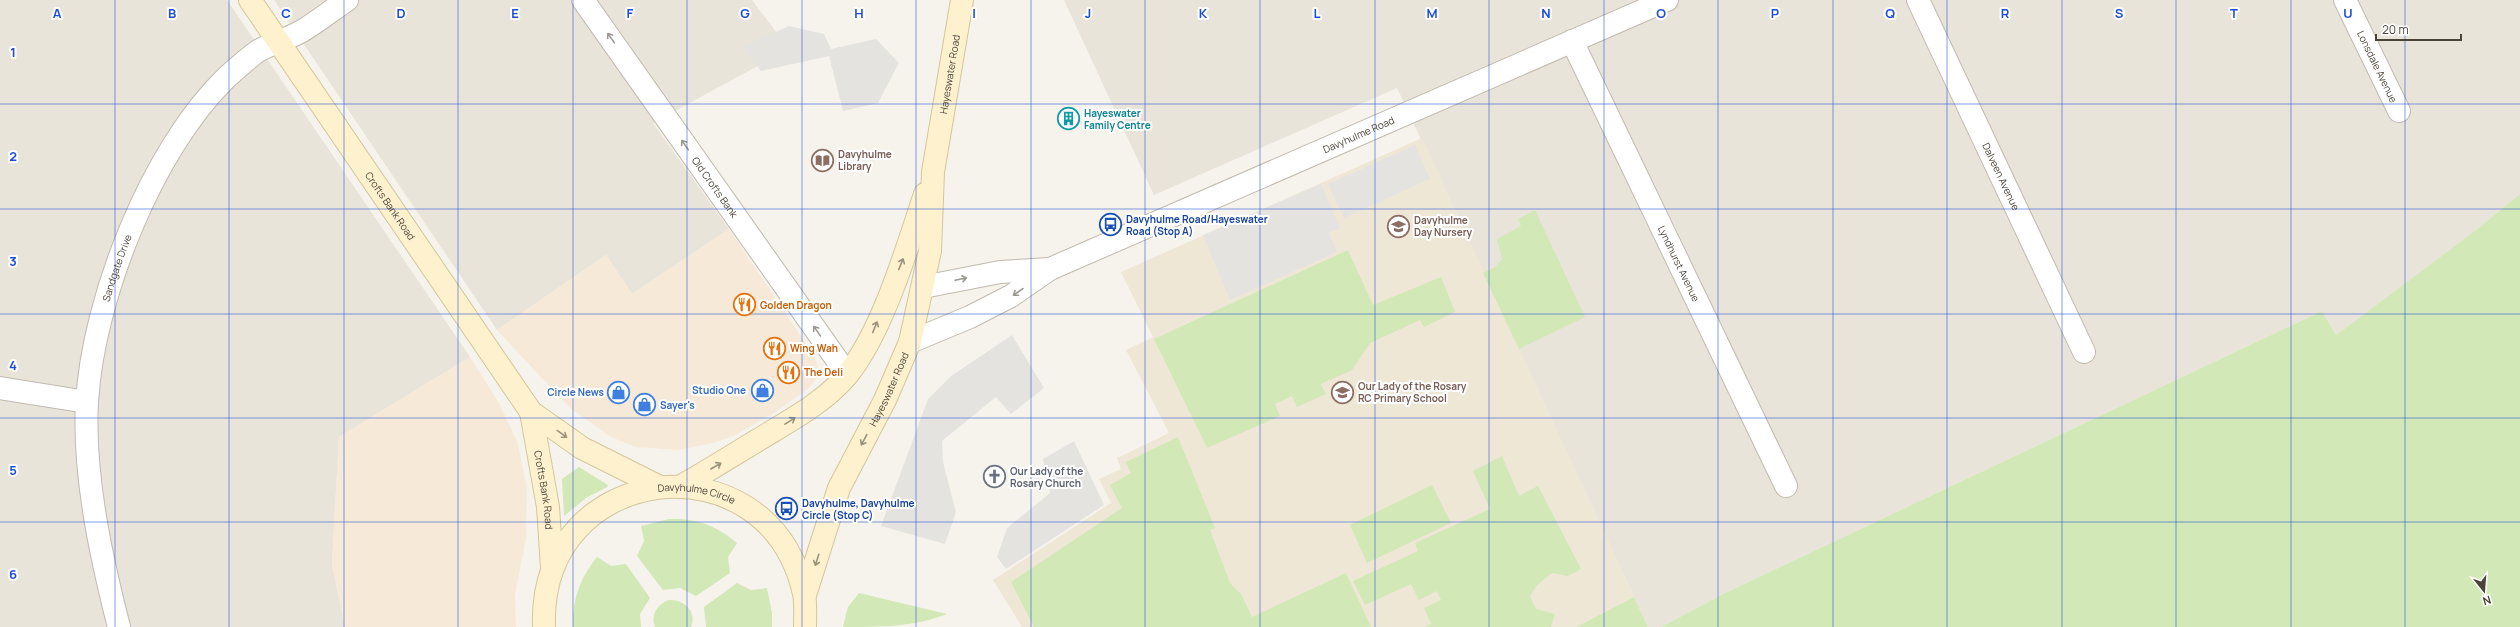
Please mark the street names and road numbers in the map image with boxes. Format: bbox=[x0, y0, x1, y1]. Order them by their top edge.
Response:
street label: Lonsdale Avenue bbox=[2354, 28, 2401, 105]
street label: Hayeswater Road bbox=[936, 34, 963, 115]
street label: Davyhulme Road bbox=[1321, 113, 1396, 156]
street label: Dalveen Avenue bbox=[1979, 140, 2023, 213]
street label: Old Crofts Bank bbox=[689, 154, 742, 221]
street label: Crofts Bank Road bbox=[362, 169, 419, 243]
street label: Lyndhurst Avenue bbox=[1655, 223, 1703, 304]
street label: Sandgate Drive bbox=[99, 232, 135, 303]
street label: Hayeswater Road bbox=[866, 350, 912, 429]
street label: Crofts Bank Road bbox=[531, 449, 556, 530]
street label: Davyhulme Circle bbox=[657, 480, 738, 507]

